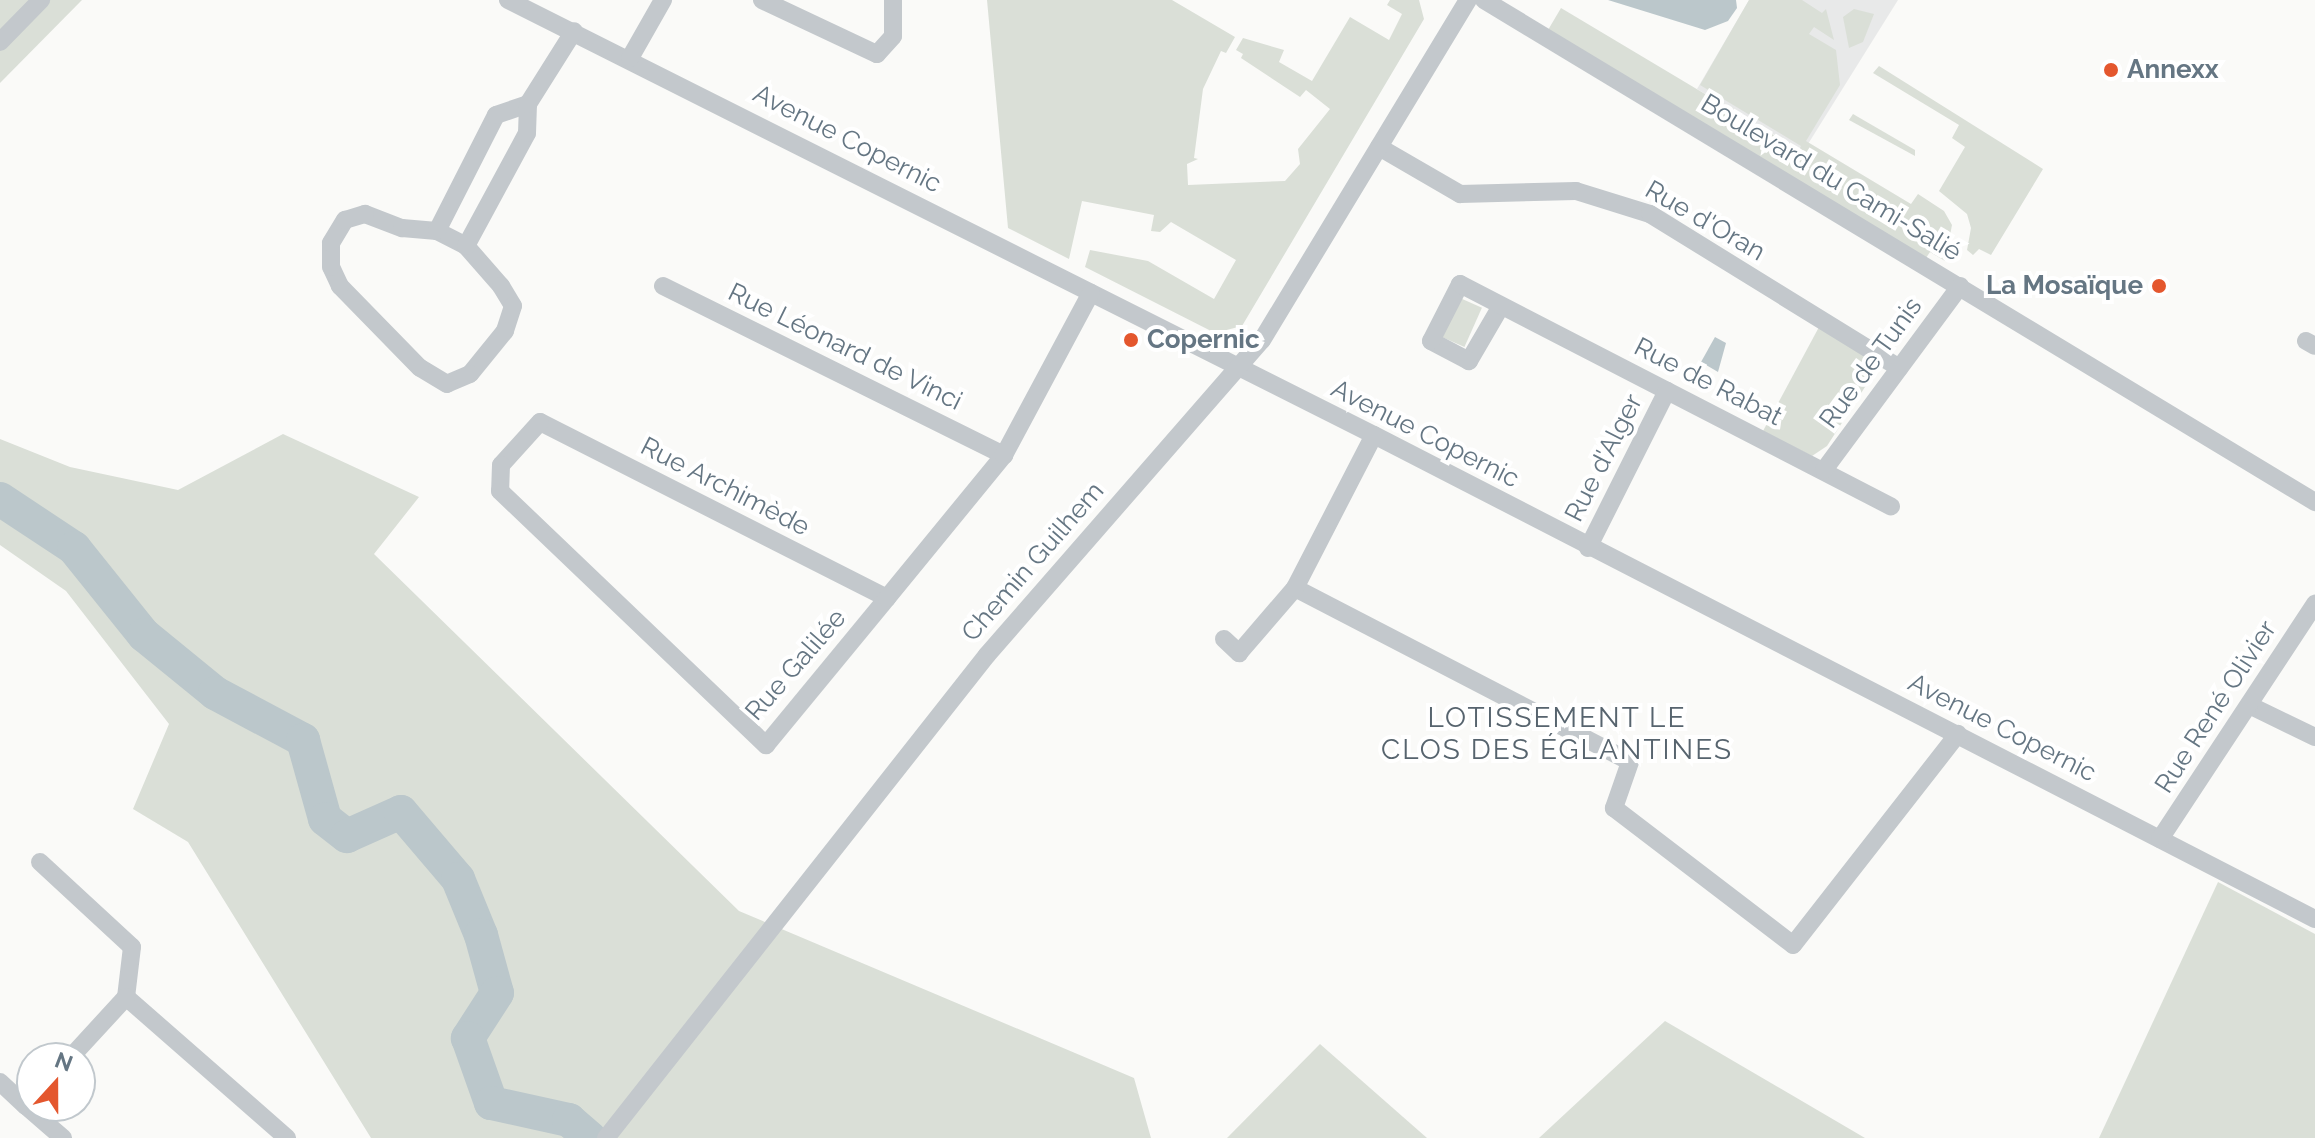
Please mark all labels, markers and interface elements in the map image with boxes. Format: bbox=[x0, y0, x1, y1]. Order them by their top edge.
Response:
place label: Annexx bbox=[2127, 54, 2219, 86]
marker: Annexx bbox=[2102, 61, 2120, 79]
street label: Avenue Copernic bbox=[748, 78, 946, 200]
street label: Boulevard du Cami-Salié bbox=[1695, 88, 1967, 268]
street label: Rue d'Oran bbox=[1640, 174, 1770, 268]
place label: La Mosaïque bbox=[1986, 270, 2143, 302]
street label: Rue Léonard de Vinci bbox=[723, 277, 967, 417]
marker: La Mosaïque bbox=[2150, 277, 2168, 295]
street label: Rue de Tunis bbox=[1813, 291, 1929, 435]
place label: Copernic bbox=[1147, 324, 1260, 356]
marker: Copernic bbox=[1122, 331, 1140, 349]
street label: Rue de Rabat bbox=[1629, 331, 1787, 433]
street label: Avenue Copernic bbox=[1326, 373, 1524, 495]
street label: Rue d'Alger bbox=[1559, 389, 1649, 527]
street label: Rue Archimède bbox=[635, 431, 815, 543]
street label: Chemin Guilhem bbox=[955, 476, 1111, 648]
street label: Rue Galilée bbox=[739, 603, 853, 727]
street label: Rue René Olivier bbox=[2149, 615, 2283, 799]
street label: Avenue Copernic bbox=[1903, 667, 2101, 789]
district label: LOTISSEMENT LE CLOS DES ÉGLANTINES bbox=[1381, 701, 1733, 767]
north arrow bbox=[16, 1042, 96, 1122]
text: N bbox=[51, 1046, 76, 1077]

